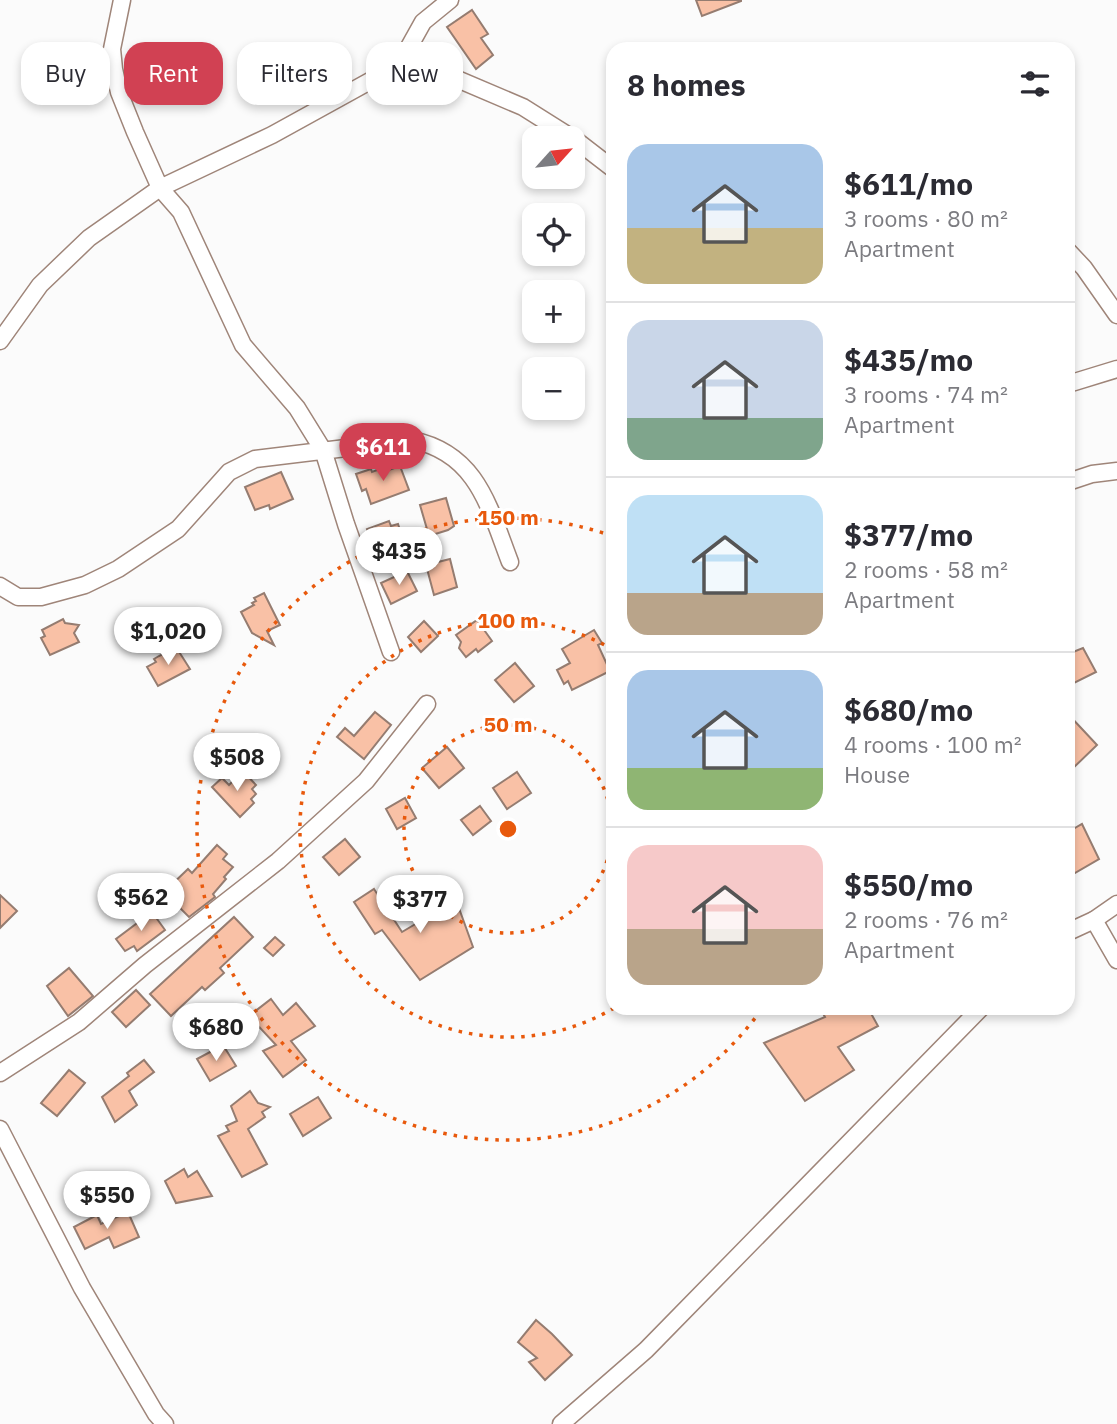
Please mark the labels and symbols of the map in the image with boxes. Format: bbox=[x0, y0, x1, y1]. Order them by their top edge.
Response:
north arrow bbox=[522, 126, 584, 189]
pin: $611 bbox=[342, 424, 424, 483]
text: 150 m bbox=[477, 503, 539, 531]
pin: $435 bbox=[358, 528, 440, 587]
text: 100 m bbox=[477, 606, 539, 634]
pin: $1,020 bbox=[111, 608, 225, 667]
text: 50 m bbox=[484, 710, 532, 738]
pin: $508 bbox=[196, 734, 278, 793]
centre of rings bbox=[496, 817, 520, 841]
pin: $562 bbox=[100, 874, 182, 933]
pin: $377 bbox=[379, 876, 461, 935]
pin: $680 bbox=[175, 1004, 257, 1063]
pin: $550 bbox=[66, 1172, 148, 1231]

